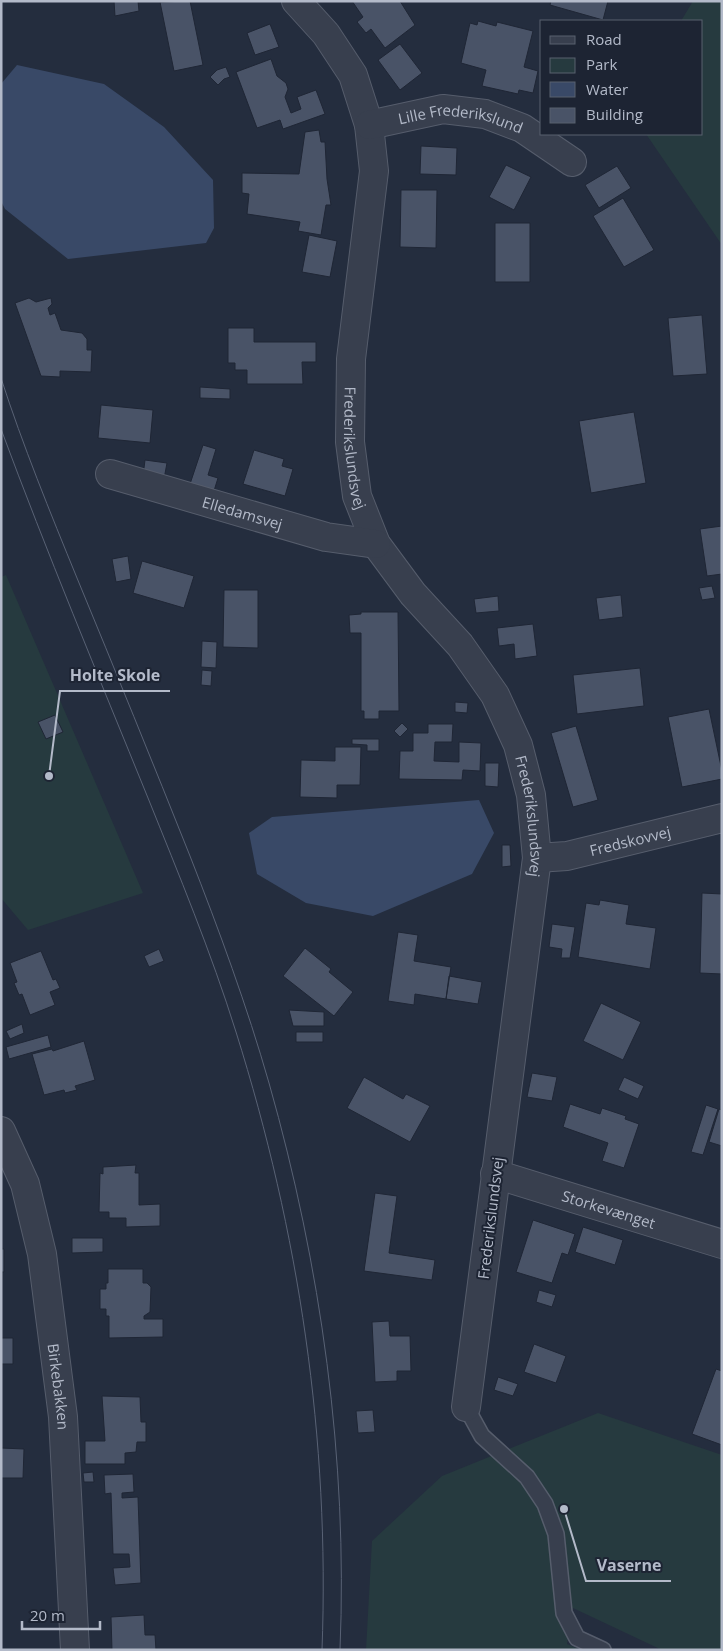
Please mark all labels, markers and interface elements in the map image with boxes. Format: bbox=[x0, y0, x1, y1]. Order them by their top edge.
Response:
legend bbox=[540, 20, 703, 135]
text: Road bbox=[586, 29, 622, 49]
text: Park bbox=[586, 54, 617, 74]
text: Water bbox=[586, 79, 628, 99]
street label: Lille Frederikslund bbox=[396, 99, 526, 137]
text: Building bbox=[586, 104, 643, 124]
street label: Frederikslundsvej bbox=[340, 386, 371, 512]
street label: Elledamsvej bbox=[200, 491, 285, 534]
callout: Holte Skole bbox=[60, 660, 170, 691]
text: Holte Skole bbox=[70, 664, 160, 686]
street label: Frederikslundsvej bbox=[511, 753, 547, 878]
street label: Fredskovvej bbox=[587, 821, 673, 860]
street label: Frederikslundsvej bbox=[473, 1156, 507, 1280]
street label: Storkevænget bbox=[560, 1185, 658, 1233]
street label: Birkebakken bbox=[44, 1342, 74, 1430]
callout: Vaserne bbox=[586, 1550, 671, 1581]
text: Vaserne bbox=[597, 1554, 661, 1576]
scale bar bbox=[22, 1598, 100, 1630]
text: 20 m bbox=[30, 1605, 65, 1625]

